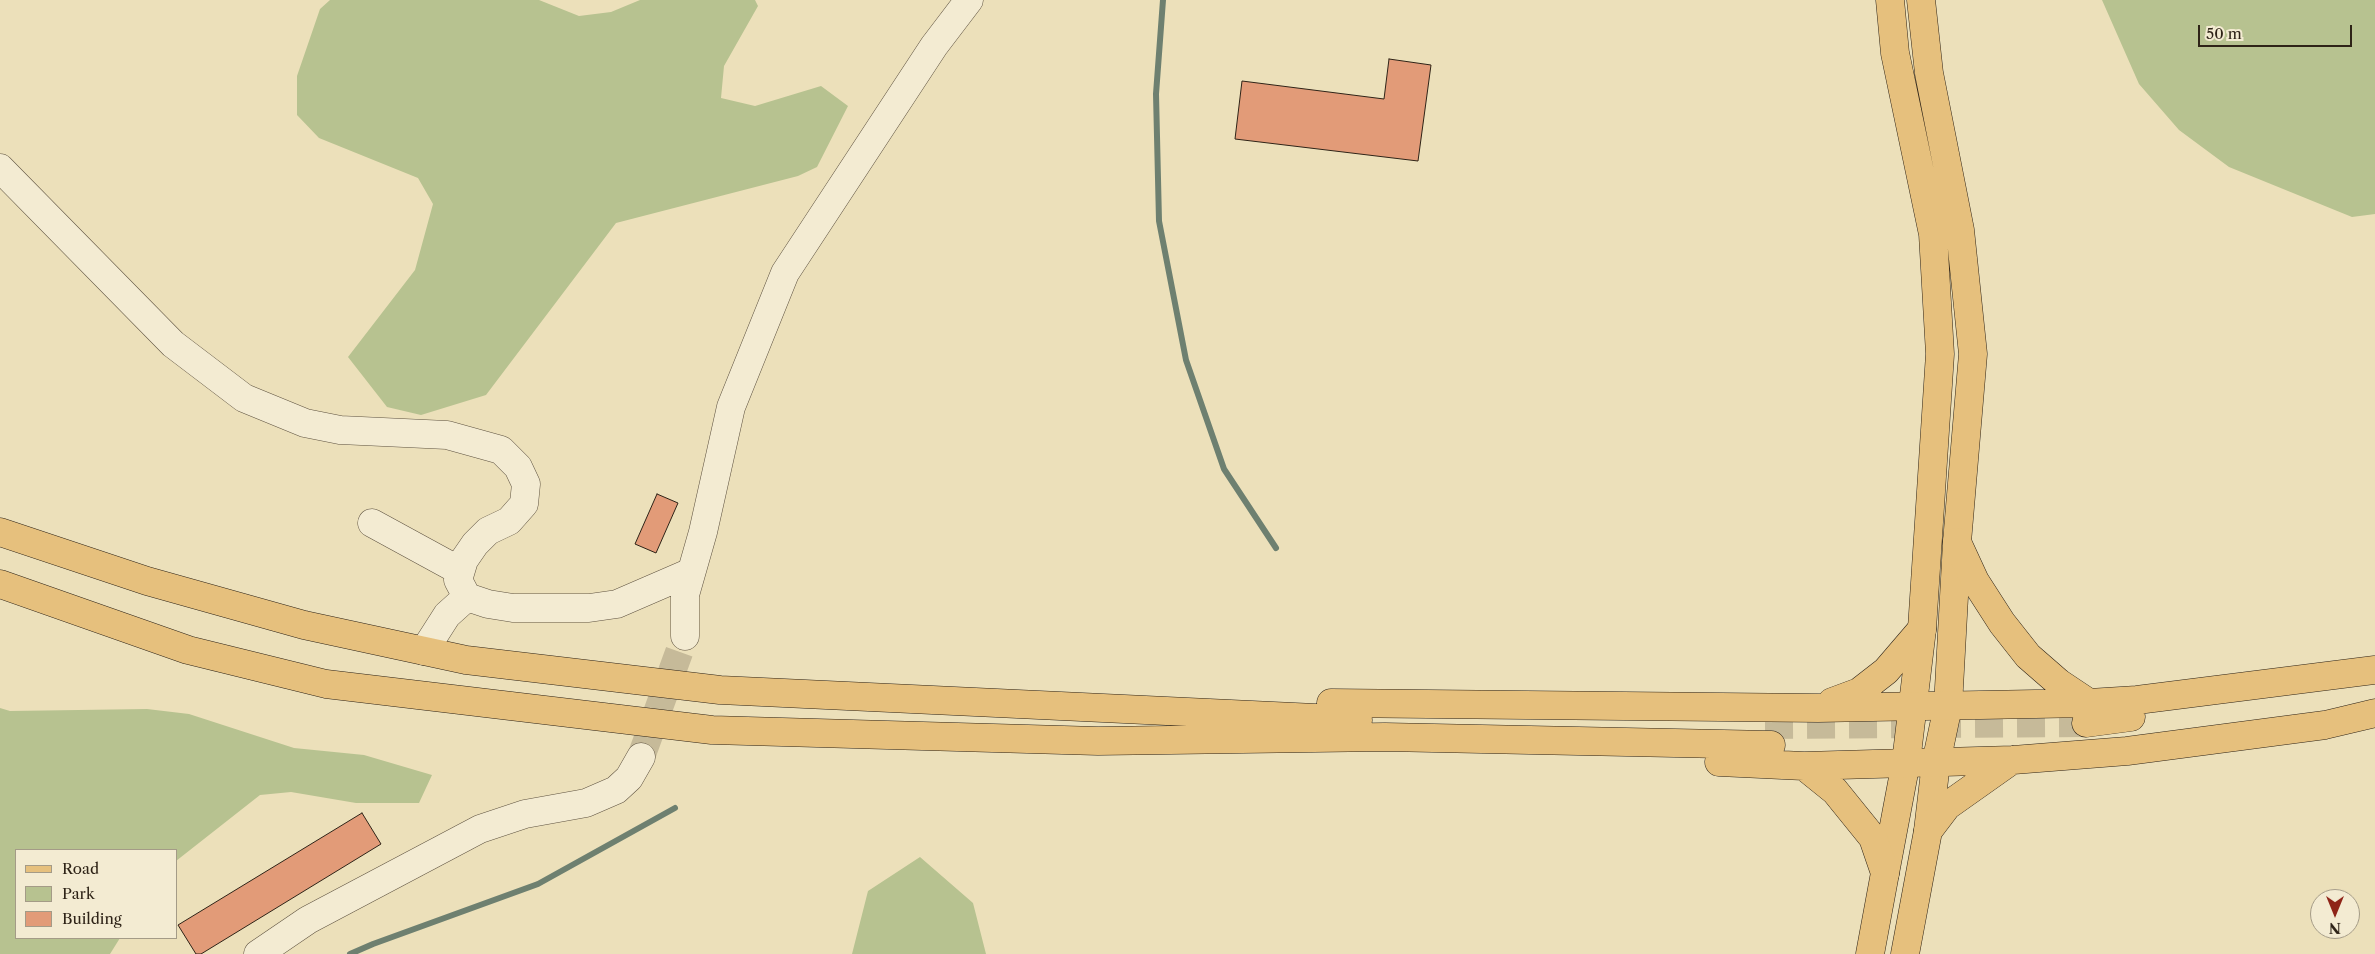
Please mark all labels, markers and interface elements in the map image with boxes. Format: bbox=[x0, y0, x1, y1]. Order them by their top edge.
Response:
scale bar bbox=[2200, 15, 2354, 47]
text: 50 m bbox=[2206, 24, 2242, 43]
legend bbox=[15, 849, 178, 939]
text: Road bbox=[62, 859, 99, 878]
text: Park bbox=[62, 884, 95, 903]
north arrow bbox=[2310, 889, 2360, 939]
text: Building bbox=[62, 909, 122, 928]
text: N bbox=[2329, 919, 2341, 937]

